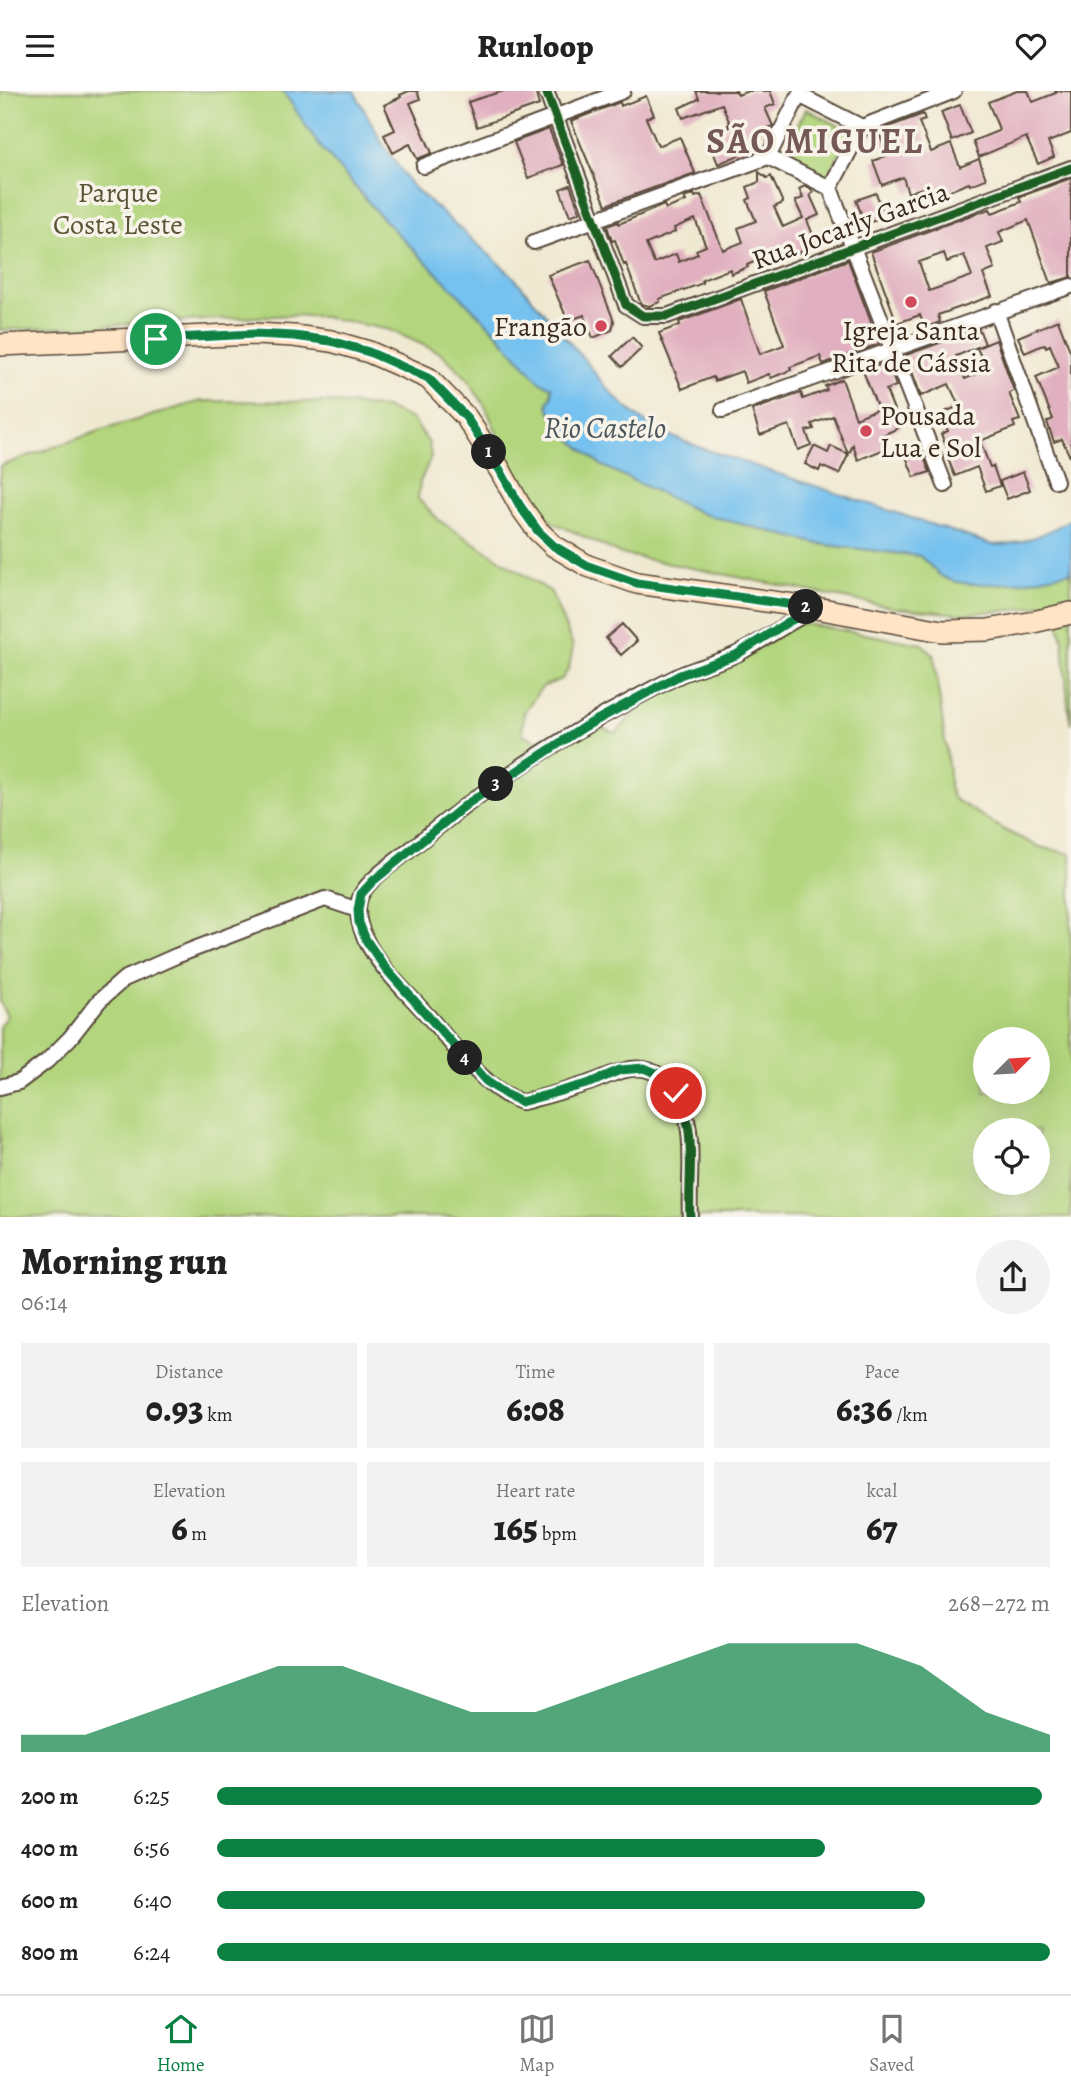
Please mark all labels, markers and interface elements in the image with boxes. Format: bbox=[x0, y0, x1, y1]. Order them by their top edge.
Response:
text: Runloop bbox=[477, 24, 594, 68]
icon: menu bbox=[21, 27, 59, 65]
icon: heart bbox=[1012, 27, 1050, 65]
district label: SÃO MIGUEL bbox=[706, 117, 924, 165]
street label: Rua Jocarly Garcia bbox=[747, 173, 954, 279]
park label: Parque Costa Leste bbox=[53, 174, 183, 244]
marker: Igreja Santa Rita de Cássia bbox=[903, 294, 919, 310]
place label: Frangão bbox=[494, 308, 587, 346]
pin bbox=[126, 309, 186, 369]
place label: Igreja Santa Rita de Cássia bbox=[831, 312, 991, 382]
marker: Frangão bbox=[593, 318, 609, 334]
icon: arrive bbox=[137, 320, 175, 358]
place label: Pousada Lua e Sol bbox=[880, 397, 981, 467]
water label: Rio Castelo bbox=[544, 408, 666, 448]
marker: Pousada Lua e Sol bbox=[858, 423, 874, 439]
pin: 1 bbox=[472, 435, 506, 469]
text: 1 bbox=[485, 438, 492, 464]
pin: 2 bbox=[788, 589, 824, 625]
text: 2 bbox=[801, 593, 810, 619]
pin: 3 bbox=[478, 767, 514, 801]
text: 3 bbox=[491, 770, 500, 796]
north arrow bbox=[973, 1027, 1050, 1104]
map controls bbox=[973, 1027, 1050, 1195]
pin: 4 bbox=[448, 1041, 482, 1075]
text: 4 bbox=[460, 1044, 469, 1070]
pin bbox=[646, 1063, 706, 1123]
icon: check bbox=[657, 1074, 695, 1112]
button: locate bbox=[973, 1118, 1050, 1195]
text: Morning run bbox=[21, 1235, 228, 1287]
button: share bbox=[976, 1240, 1050, 1314]
text: 06:14 bbox=[21, 1287, 68, 1318]
text: Distance bbox=[155, 1359, 223, 1385]
text: Time bbox=[516, 1359, 555, 1385]
text: Pace bbox=[864, 1359, 899, 1385]
text: 0.93 bbox=[146, 1385, 204, 1433]
text: 6:08 bbox=[506, 1385, 565, 1433]
text: 6:36 bbox=[836, 1385, 892, 1433]
text: km bbox=[204, 1402, 233, 1428]
text: /km bbox=[892, 1402, 928, 1428]
text: Elevation bbox=[153, 1478, 226, 1504]
text: Heart rate bbox=[496, 1478, 575, 1504]
text: kcal bbox=[867, 1478, 897, 1504]
text: 6 bbox=[171, 1504, 188, 1552]
text: 165 bbox=[494, 1504, 538, 1552]
text: 67 bbox=[866, 1504, 898, 1552]
text: m bbox=[188, 1521, 207, 1547]
text: bpm bbox=[538, 1521, 577, 1547]
text: Elevation bbox=[21, 1588, 109, 1619]
text: 268–272 m bbox=[948, 1588, 1050, 1619]
text: 200 m bbox=[21, 1781, 79, 1812]
text: 6:25 bbox=[133, 1781, 170, 1812]
text: 400 m bbox=[21, 1833, 78, 1864]
text: 6:56 bbox=[133, 1833, 170, 1864]
text: 600 m bbox=[21, 1885, 78, 1916]
text: 6:40 bbox=[133, 1885, 172, 1916]
text: 800 m bbox=[21, 1937, 78, 1968]
text: 6:24 bbox=[133, 1937, 170, 1968]
tab: Home bbox=[157, 2010, 204, 2078]
tab: Map bbox=[518, 2010, 556, 2078]
tab: Saved bbox=[869, 2010, 914, 2078]

